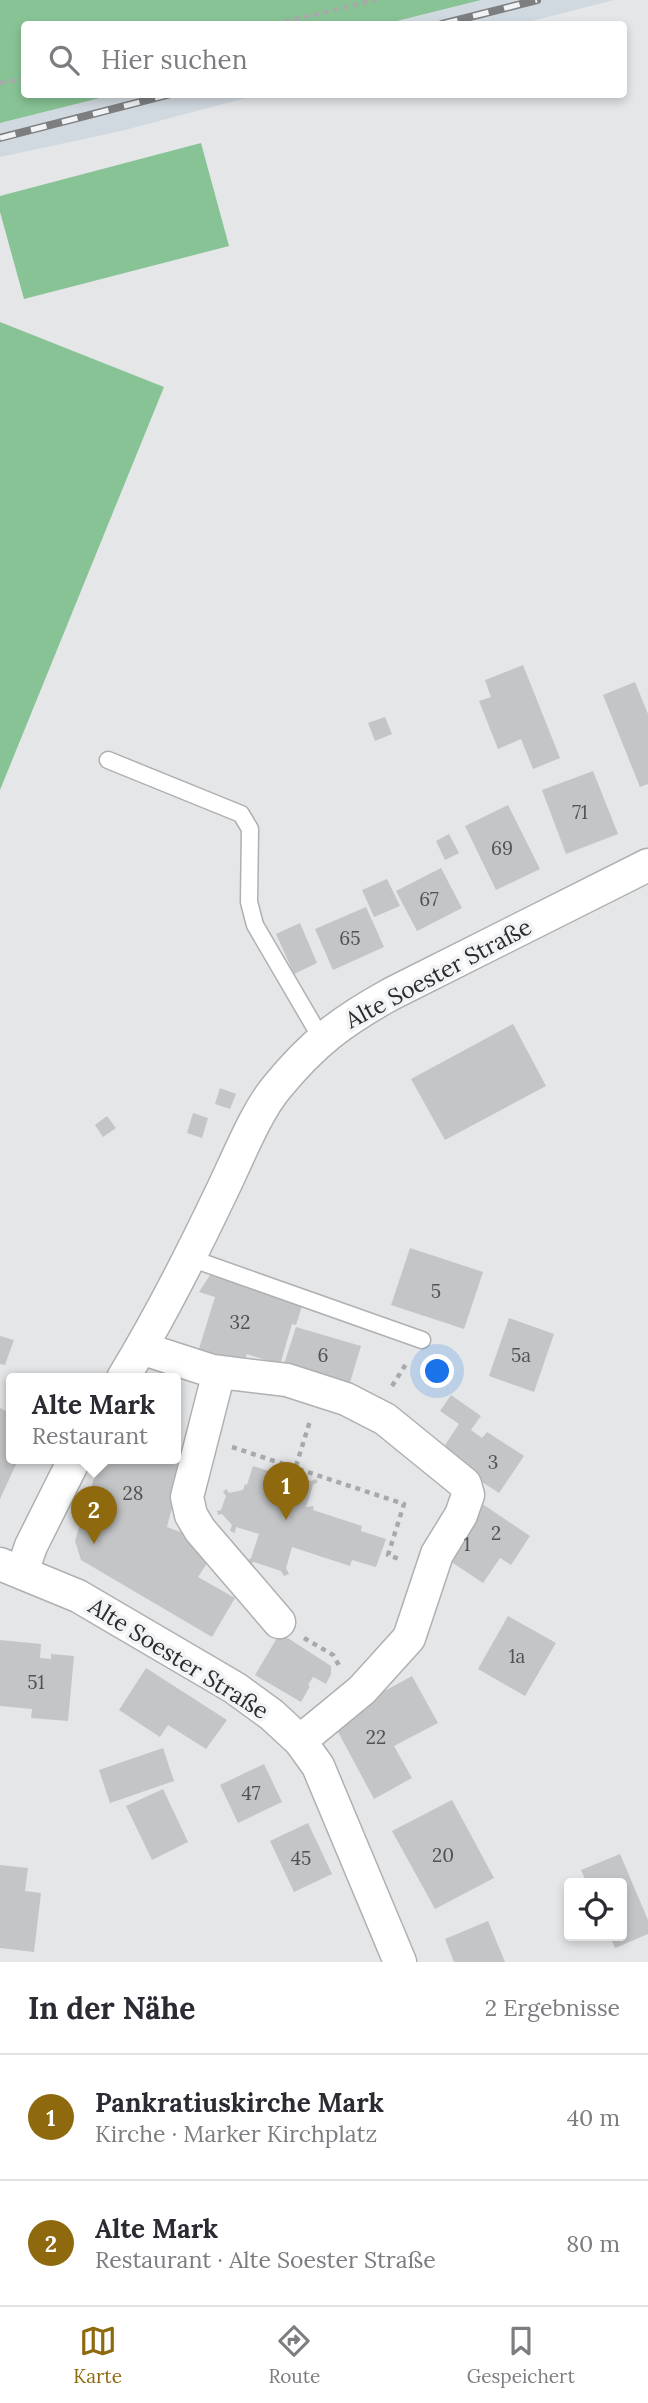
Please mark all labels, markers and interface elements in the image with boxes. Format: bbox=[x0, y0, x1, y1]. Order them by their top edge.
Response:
search box bbox=[21, 21, 627, 98]
icon: search bbox=[45, 41, 83, 79]
text: Hier suchen bbox=[101, 43, 247, 76]
house number: 71 bbox=[572, 800, 588, 824]
house number: 69 bbox=[491, 836, 513, 860]
house number: 67 bbox=[419, 887, 439, 911]
street label: Alte Soester Straße bbox=[339, 912, 536, 1035]
house number: 65 bbox=[339, 926, 361, 950]
house number: 5 bbox=[431, 1279, 441, 1303]
house number: 32 bbox=[230, 1310, 250, 1334]
house number: 6 bbox=[318, 1343, 329, 1367]
house number: 5a bbox=[511, 1343, 531, 1367]
your location bbox=[420, 1354, 454, 1388]
popup bbox=[6, 1373, 181, 1464]
text: Alte Mark bbox=[32, 1388, 155, 1421]
text: Restaurant bbox=[32, 1421, 148, 1450]
house number: 3 bbox=[488, 1450, 498, 1474]
pin: 1 bbox=[263, 1462, 309, 1520]
house number: 28 bbox=[123, 1481, 143, 1505]
pin: 2 bbox=[71, 1486, 117, 1544]
house number: 2 bbox=[491, 1521, 501, 1545]
house number: 1 bbox=[464, 1532, 471, 1556]
street label: Alte Soester Straße bbox=[83, 1590, 274, 1725]
house number: 1a bbox=[509, 1644, 526, 1668]
house number: 51 bbox=[27, 1670, 45, 1694]
house number: 22 bbox=[366, 1725, 386, 1749]
house number: 47 bbox=[241, 1781, 261, 1805]
house number: 20 bbox=[432, 1843, 454, 1867]
house number: 45 bbox=[291, 1846, 311, 1870]
map controls bbox=[564, 1878, 627, 1941]
button: locate bbox=[564, 1878, 627, 1941]
text: In der Nähe bbox=[28, 1989, 196, 2027]
text: 2 Ergebnisse bbox=[485, 1993, 620, 2022]
text: Pankratiuskirche Mark bbox=[95, 2086, 384, 2119]
text: 1 bbox=[46, 2103, 56, 2132]
text: 40 m bbox=[567, 2103, 620, 2132]
text: Kirche · Marker Kirchplatz bbox=[95, 2119, 377, 2148]
text: Alte Mark bbox=[95, 2212, 218, 2245]
text: 2 bbox=[45, 2229, 57, 2258]
text: 80 m bbox=[566, 2229, 620, 2258]
text: Restaurant · Alte Soester Straße bbox=[95, 2245, 436, 2274]
tab: Karte bbox=[73, 2322, 122, 2388]
tab: Route bbox=[268, 2322, 320, 2388]
tab: Gespeichert bbox=[467, 2322, 575, 2388]

